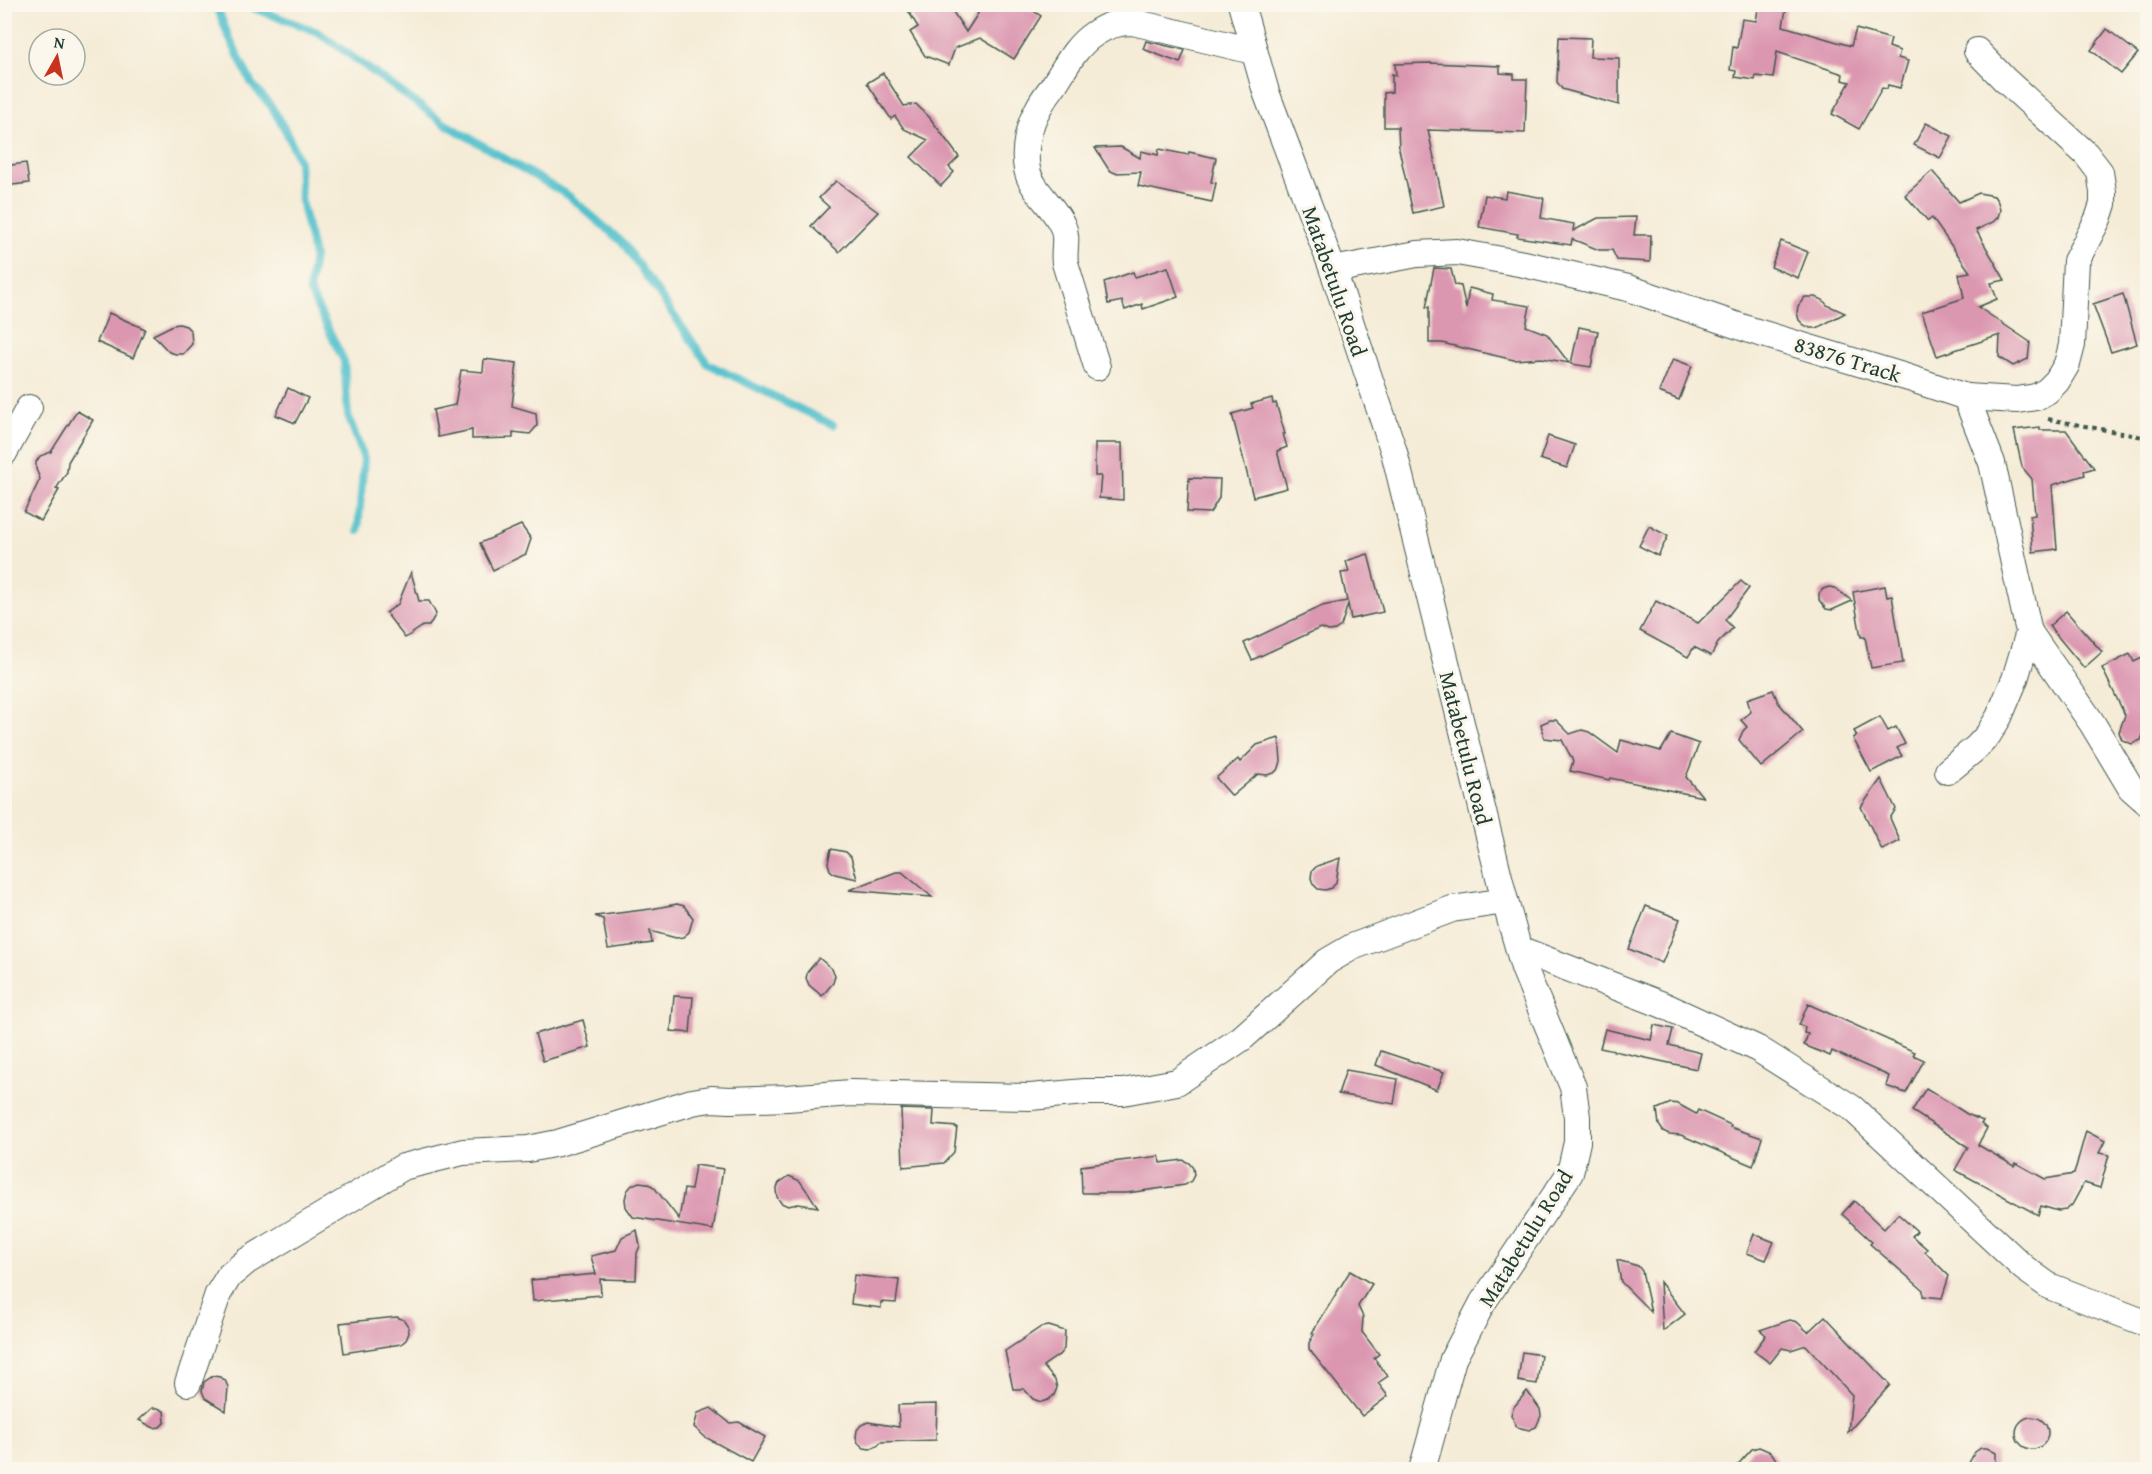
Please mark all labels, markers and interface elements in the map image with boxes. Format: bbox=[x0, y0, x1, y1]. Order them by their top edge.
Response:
north arrow bbox=[27, 27, 87, 87]
text: N bbox=[52, 29, 67, 55]
street label: Matabetulu Road bbox=[1294, 202, 1376, 361]
street label: 83876 Track bbox=[1791, 328, 1906, 391]
street label: Matabetulu Road bbox=[1431, 668, 1501, 828]
street label: Matabetulu Road bbox=[1470, 1163, 1580, 1313]

